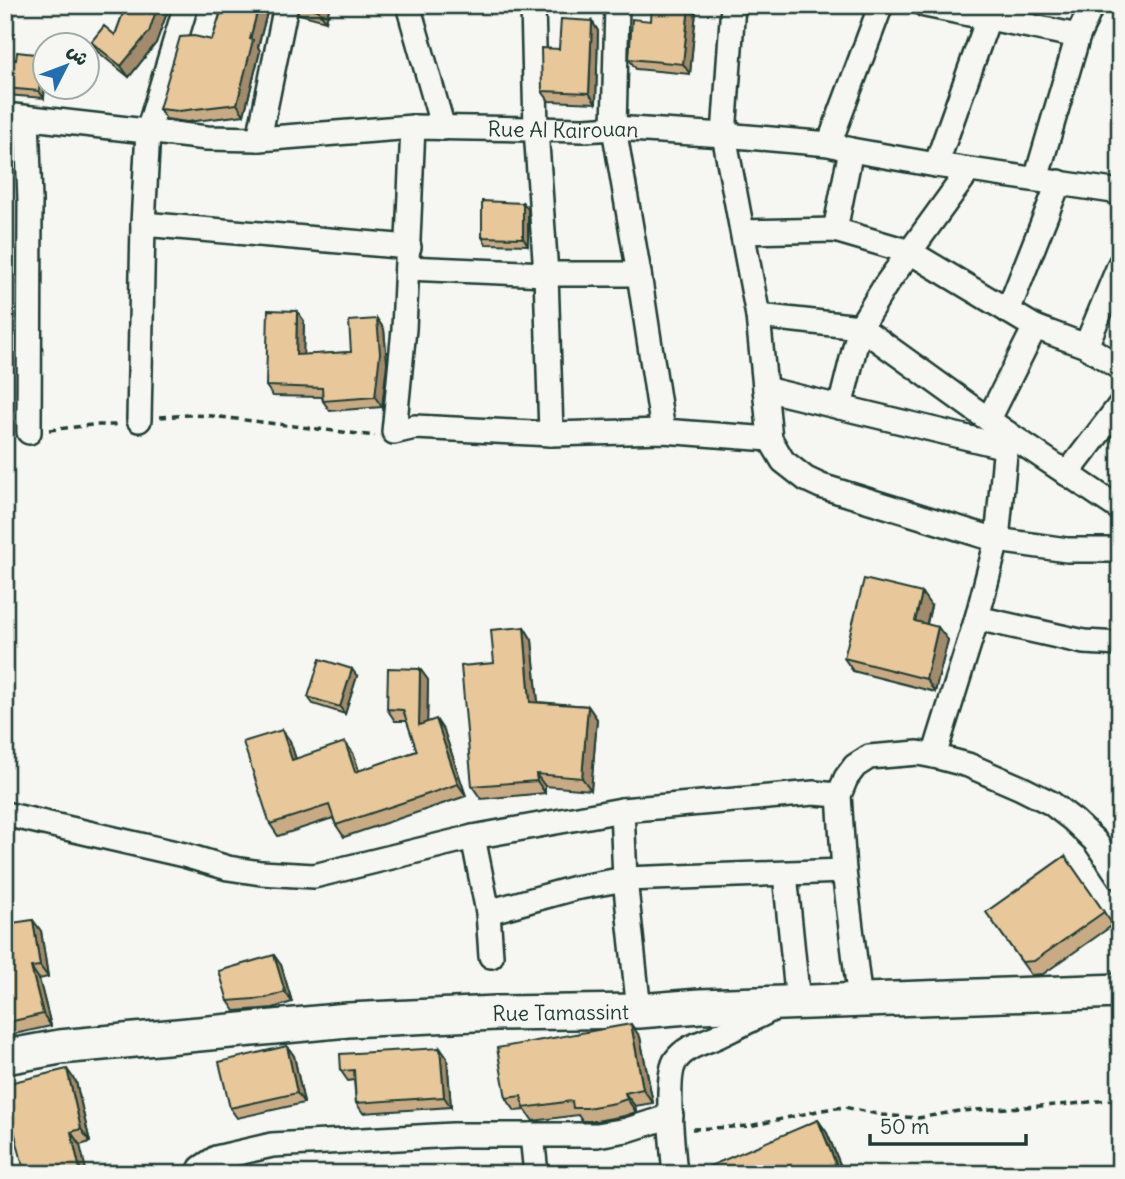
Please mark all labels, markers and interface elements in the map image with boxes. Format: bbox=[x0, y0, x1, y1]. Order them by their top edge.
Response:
north arrow bbox=[32, 32, 102, 102]
text: ش bbox=[63, 39, 95, 70]
street label: Rue Al Kairouan bbox=[487, 114, 639, 144]
street label: Rue Tamassint bbox=[492, 998, 629, 1027]
scale bar bbox=[870, 1102, 1025, 1146]
text: 50 m bbox=[880, 1113, 929, 1140]

